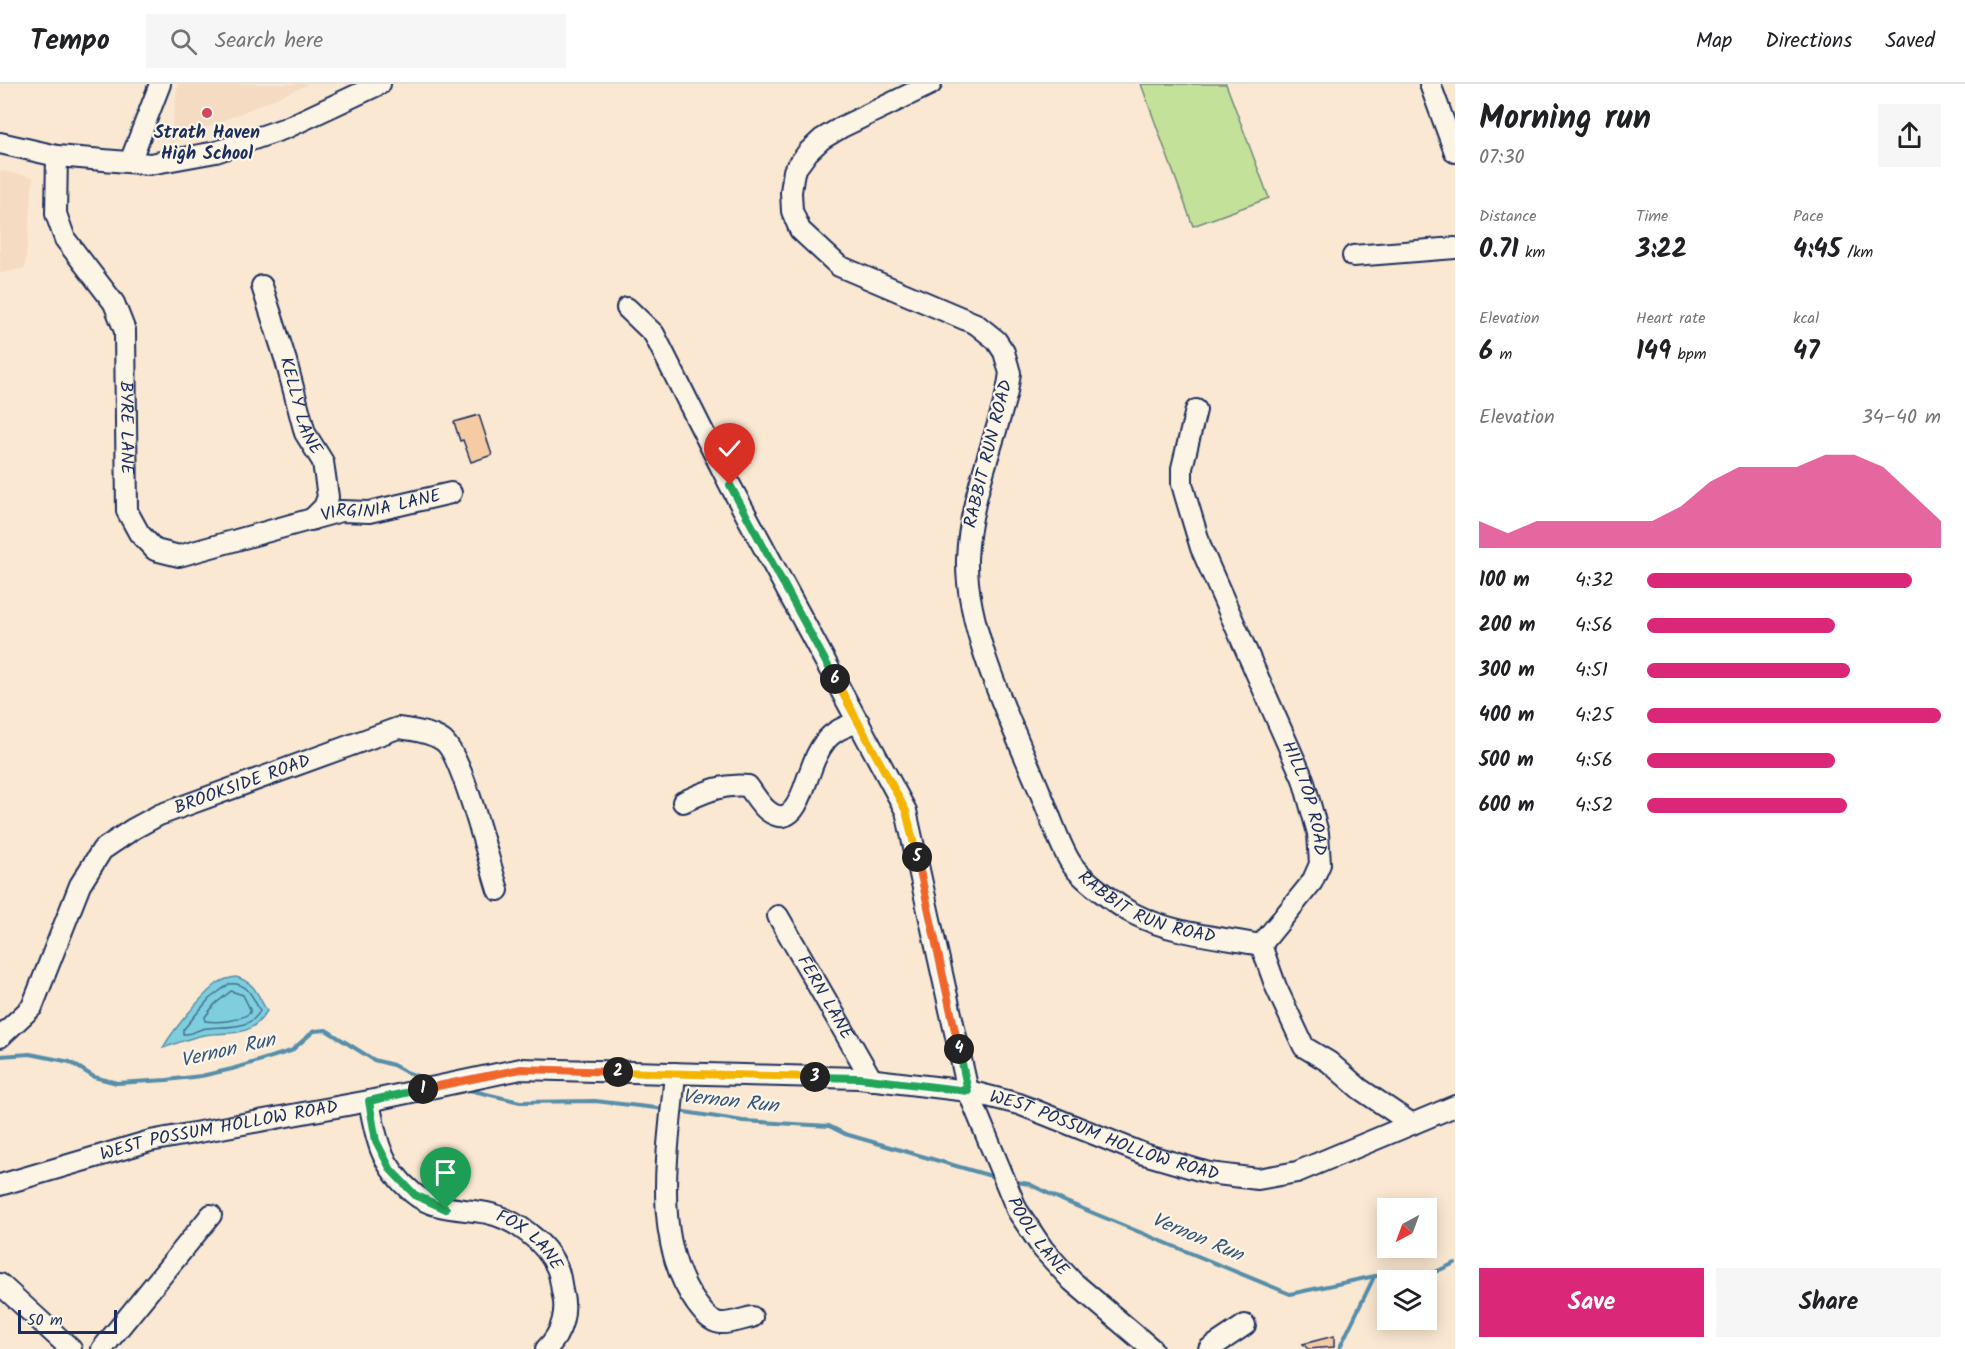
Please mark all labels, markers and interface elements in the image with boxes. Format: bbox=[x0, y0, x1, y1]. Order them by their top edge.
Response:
search box bbox=[146, 14, 566, 68]
text: Tempo bbox=[30, 19, 110, 64]
text: Search here bbox=[215, 24, 323, 59]
icon: search bbox=[167, 25, 200, 58]
text: Map bbox=[1696, 25, 1732, 58]
text: Directions bbox=[1765, 25, 1852, 58]
text: Saved bbox=[1885, 25, 1935, 58]
text: Morning run bbox=[1479, 93, 1651, 146]
button: share bbox=[1878, 104, 1941, 167]
marker: Strath Haven High School bbox=[200, 106, 214, 120]
place label: Strath Haven High School bbox=[154, 119, 260, 169]
text: 07:30 bbox=[1479, 142, 1525, 174]
text: Distance bbox=[1479, 204, 1537, 229]
text: Time bbox=[1636, 204, 1668, 229]
text: Pace bbox=[1793, 204, 1824, 229]
text: 0.71 bbox=[1479, 229, 1519, 271]
text: 3:22 bbox=[1636, 229, 1687, 271]
text: 4:45 bbox=[1793, 229, 1841, 271]
text: km bbox=[1519, 240, 1545, 265]
text: /km bbox=[1841, 240, 1873, 265]
text: Elevation bbox=[1479, 306, 1540, 331]
text: Heart rate bbox=[1636, 306, 1706, 331]
text: kcal bbox=[1793, 306, 1819, 331]
text: 6 bbox=[1479, 331, 1493, 373]
text: 149 bbox=[1636, 331, 1671, 373]
text: 47 bbox=[1793, 331, 1819, 373]
text: m bbox=[1493, 342, 1512, 367]
text: bpm bbox=[1671, 342, 1706, 367]
street label: KELLY LANE bbox=[271, 354, 330, 461]
street label: RABBIT RUN ROAD bbox=[957, 377, 1021, 531]
street label: BYRE LANE bbox=[111, 381, 141, 475]
text: Elevation bbox=[1479, 402, 1555, 434]
text: 34–40 m bbox=[1861, 402, 1941, 434]
pin bbox=[704, 423, 755, 485]
icon: check bbox=[713, 432, 746, 465]
street label: VIRGINIA LANE bbox=[317, 481, 444, 530]
text: 100 m bbox=[1479, 565, 1530, 597]
text: 4:32 bbox=[1575, 565, 1614, 597]
text: 200 m bbox=[1479, 610, 1535, 642]
text: 4:56 bbox=[1575, 610, 1613, 642]
text: 300 m bbox=[1479, 655, 1535, 687]
text: 4:51 bbox=[1575, 655, 1608, 687]
pin: 6 bbox=[820, 664, 850, 694]
text: 6 bbox=[831, 666, 839, 691]
text: 400 m bbox=[1479, 700, 1535, 732]
text: 4:25 bbox=[1575, 700, 1613, 732]
street label: HILLTOP ROAD bbox=[1273, 736, 1334, 857]
text: 500 m bbox=[1479, 745, 1534, 777]
text: 4:56 bbox=[1575, 745, 1613, 777]
street label: BROOKSIDE ROAD bbox=[170, 746, 315, 823]
text: 600 m bbox=[1479, 790, 1534, 822]
text: 4:52 bbox=[1575, 790, 1613, 822]
pin: 5 bbox=[902, 842, 932, 872]
text: 5 bbox=[913, 844, 921, 869]
street label: RABBIT RUN ROAD bbox=[1071, 864, 1218, 952]
street label: FERN LANE bbox=[789, 950, 861, 1046]
water label: Vernon Run bbox=[177, 1024, 280, 1077]
pin: 4 bbox=[944, 1034, 974, 1064]
text: 4 bbox=[955, 1036, 963, 1061]
pin: 2 bbox=[603, 1057, 633, 1087]
text: 2 bbox=[613, 1059, 623, 1084]
pin: 3 bbox=[800, 1062, 830, 1092]
text: 3 bbox=[811, 1064, 819, 1089]
pin: 1 bbox=[408, 1074, 438, 1104]
text: 1 bbox=[421, 1076, 425, 1101]
water label: Vernon Run bbox=[680, 1081, 781, 1123]
street label: WEST POSSUM HOLLOW ROAD bbox=[986, 1083, 1221, 1189]
street label: WEST POSSUM HOLLOW ROAD bbox=[96, 1092, 341, 1169]
pin bbox=[420, 1147, 471, 1209]
icon: arrive bbox=[429, 1156, 462, 1189]
street label: POOL LANE bbox=[999, 1193, 1076, 1283]
north arrow bbox=[1377, 1198, 1437, 1258]
map controls bbox=[1377, 1198, 1437, 1330]
street label: FOX LANE bbox=[492, 1202, 571, 1276]
water label: Vernon Run bbox=[1146, 1204, 1249, 1272]
button: Save bbox=[1479, 1268, 1704, 1337]
button: Share bbox=[1716, 1268, 1941, 1337]
button: layers bbox=[1377, 1270, 1437, 1330]
scale bar bbox=[18, 1307, 117, 1334]
text: 50 m bbox=[27, 1308, 63, 1333]

